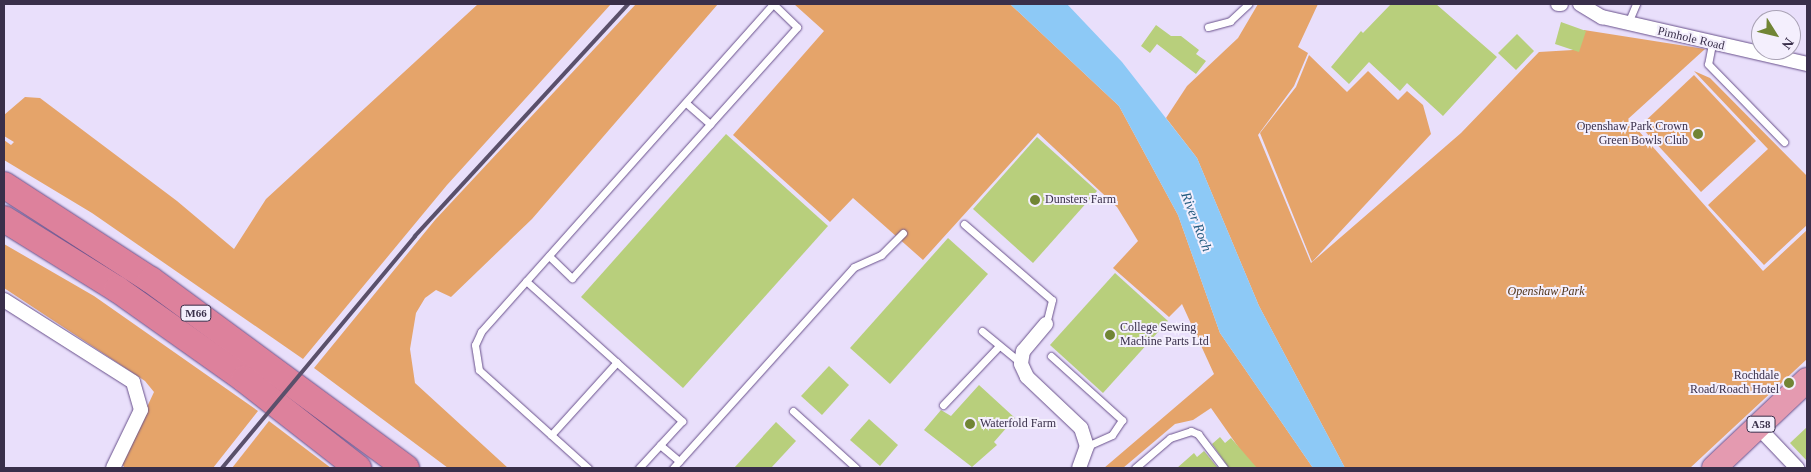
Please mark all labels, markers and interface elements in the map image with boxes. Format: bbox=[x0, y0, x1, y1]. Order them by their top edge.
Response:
north arrow bbox=[1751, 10, 1801, 60]
street label: Pimhole Road bbox=[1656, 24, 1726, 54]
text: N bbox=[1779, 35, 1797, 52]
place label: Openshaw Park Crown Green Bowls Club bbox=[1577, 120, 1688, 148]
marker: Openshaw Park Crown Green Bowls Club bbox=[1692, 128, 1704, 140]
water label: River Roch bbox=[1177, 190, 1215, 254]
place label: Dunsters Farm bbox=[1045, 193, 1116, 207]
marker: Dunsters Farm bbox=[1029, 194, 1041, 206]
park label: Openshaw Park bbox=[1508, 285, 1584, 299]
road number: M66 bbox=[180, 304, 212, 322]
place label: College Sewing Machine Parts Ltd bbox=[1120, 321, 1209, 349]
marker: College Sewing Machine Parts Ltd bbox=[1104, 329, 1116, 341]
place label: Rochdale Road/Roach Hotel bbox=[1690, 369, 1779, 397]
marker: Rochdale Road/Roach Hotel bbox=[1783, 377, 1795, 389]
road number: A58 bbox=[1746, 416, 1776, 432]
place label: Waterfold Farm bbox=[980, 417, 1056, 431]
marker: Waterfold Farm bbox=[964, 418, 976, 430]

